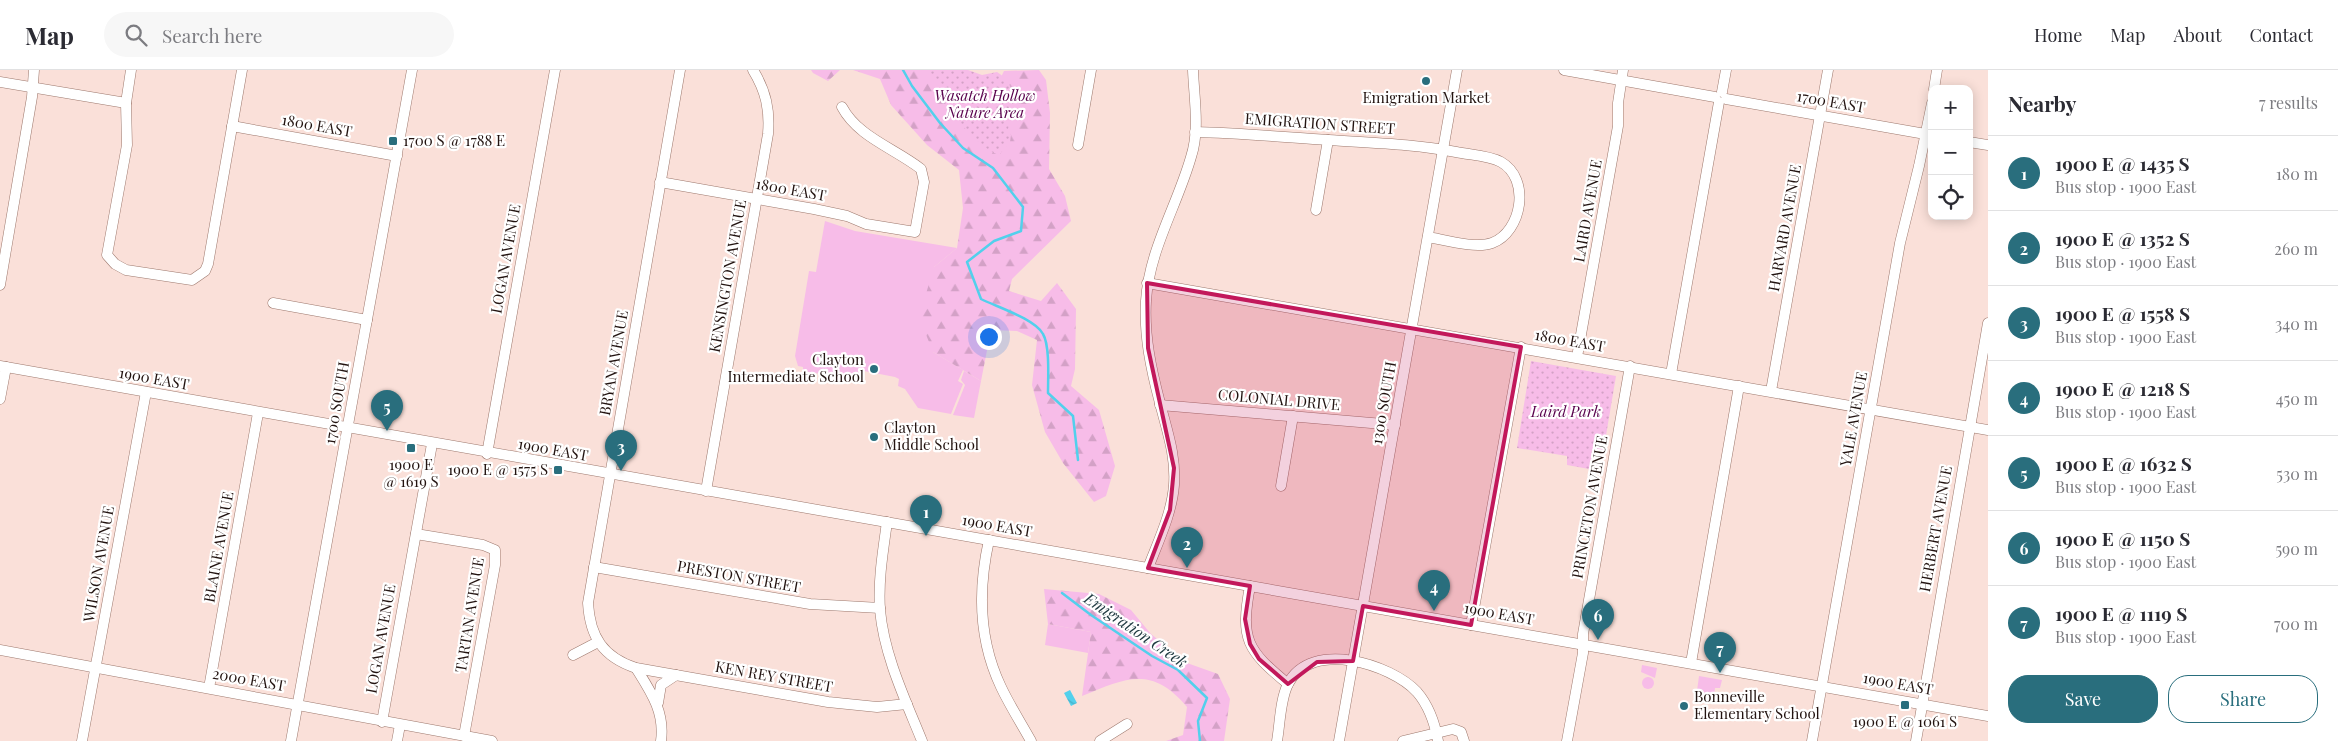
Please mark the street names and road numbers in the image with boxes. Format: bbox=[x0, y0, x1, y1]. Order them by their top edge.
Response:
street label: 1700 EAST bbox=[1795, 85, 1867, 117]
street label: EMIGRATION STREET bbox=[1244, 108, 1396, 138]
street label: 1800 EAST bbox=[280, 109, 354, 141]
street label: LAIRD AVENUE bbox=[1568, 158, 1606, 264]
street label: HARVARD AVENUE bbox=[1763, 163, 1805, 293]
street label: 1800 EAST bbox=[754, 173, 828, 205]
street label: KENSINGTON AVENUE bbox=[704, 198, 750, 354]
street label: LOGAN AVENUE bbox=[486, 203, 524, 315]
street label: BRYAN AVENUE bbox=[594, 309, 632, 417]
street label: 1800 EAST bbox=[1533, 324, 1607, 356]
street label: 1700 SOUTH bbox=[319, 360, 353, 446]
street label: 1300 SOUTH bbox=[1366, 360, 1400, 446]
street label: 1900 EAST bbox=[118, 362, 191, 394]
street label: YALE AVENUE bbox=[1835, 370, 1871, 469]
street label: COLONIAL DRIVE bbox=[1217, 384, 1341, 414]
street label: 1900 EAST bbox=[517, 433, 590, 465]
street label: PRINCETON AVENUE bbox=[1567, 434, 1611, 580]
street label: HERBERT AVENUE bbox=[1914, 464, 1956, 593]
street label: BLAINE AVENUE bbox=[198, 490, 238, 604]
street label: WILSON AVENUE bbox=[78, 504, 118, 624]
street label: 1900 EAST bbox=[961, 509, 1034, 541]
street label: PRESTON STREET bbox=[676, 555, 803, 597]
street label: TARTAN AVENUE bbox=[450, 556, 488, 674]
street label: LOGAN AVENUE bbox=[361, 583, 399, 695]
street label: 1900 EAST bbox=[1463, 597, 1536, 629]
street label: KEN REY STREET bbox=[714, 656, 834, 696]
street label: 2000 EAST bbox=[211, 663, 287, 695]
street label: 1900 EAST bbox=[1862, 667, 1935, 699]

